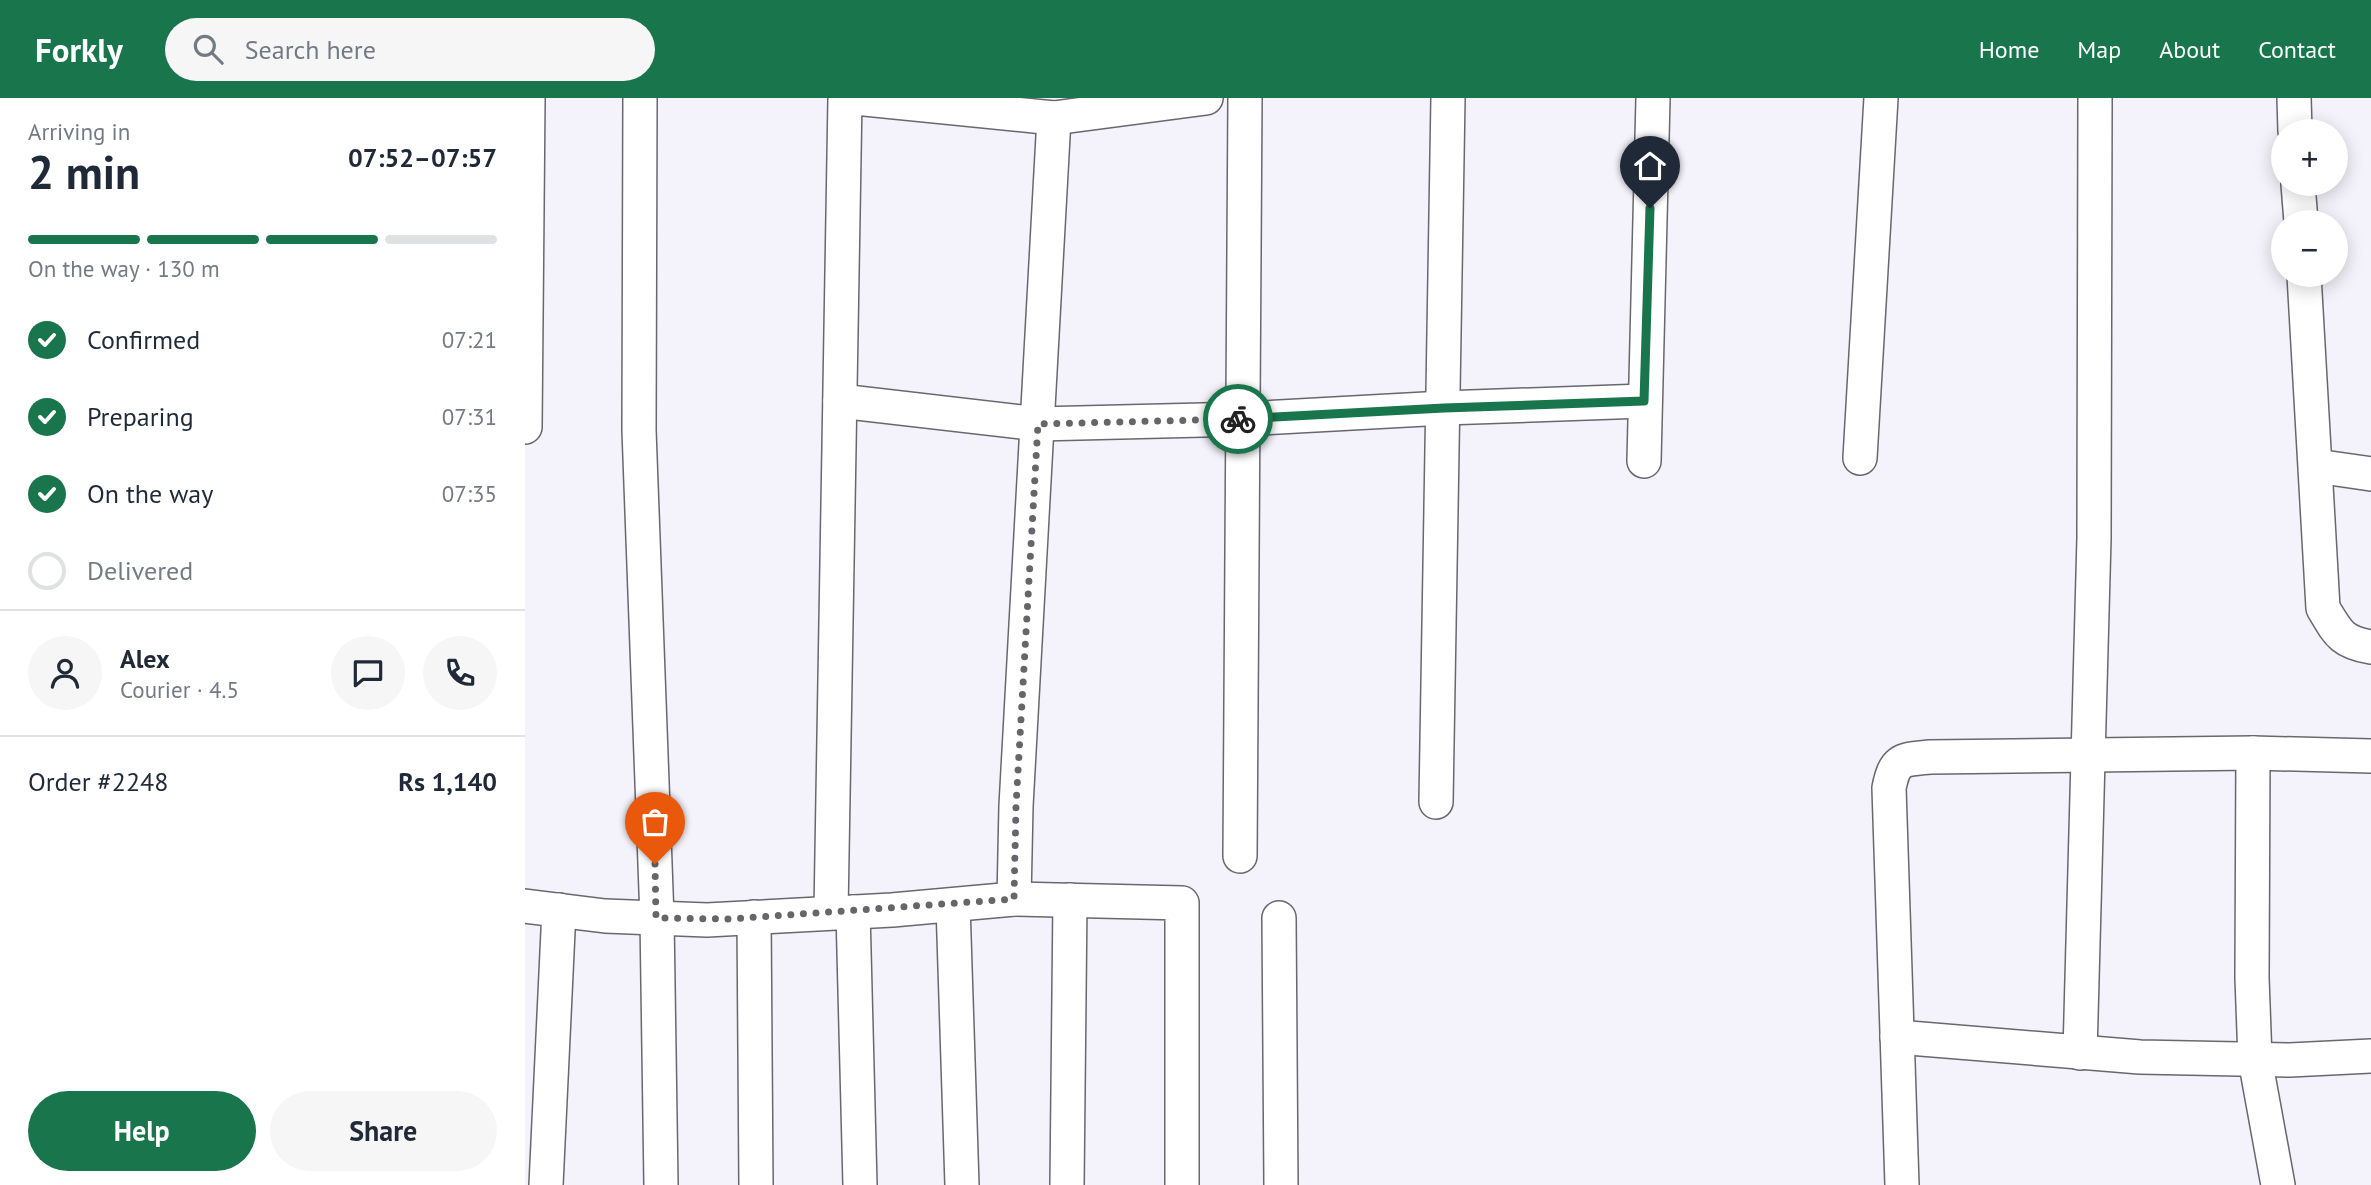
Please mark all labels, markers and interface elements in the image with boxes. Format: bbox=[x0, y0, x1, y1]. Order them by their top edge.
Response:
search box bbox=[165, 18, 655, 81]
text: Forkly bbox=[35, 28, 123, 71]
icon: search bbox=[189, 30, 227, 68]
text: Search here bbox=[245, 33, 376, 66]
text: Home bbox=[1979, 34, 2039, 65]
text: Map bbox=[2077, 34, 2121, 65]
text: About bbox=[2159, 34, 2220, 65]
text: Contact bbox=[2258, 34, 2336, 65]
text: Arriving in bbox=[28, 117, 130, 146]
map controls bbox=[2271, 119, 2348, 287]
button: + bbox=[2271, 119, 2348, 196]
pin bbox=[1620, 136, 1680, 208]
text: 07:52–07:57 bbox=[348, 141, 497, 174]
text: 2 min bbox=[28, 142, 140, 202]
icon: home bbox=[1631, 147, 1669, 185]
button: − bbox=[2271, 210, 2348, 287]
text: On the way · 130 m bbox=[28, 254, 220, 283]
icon: check bbox=[28, 321, 66, 359]
text: Confirmed bbox=[87, 323, 200, 356]
text: 07:21 bbox=[442, 325, 497, 354]
courier bbox=[1203, 384, 1273, 454]
icon: check bbox=[28, 398, 66, 436]
text: Preparing bbox=[87, 400, 194, 433]
icon: bike bbox=[1219, 400, 1257, 438]
text: 07:31 bbox=[442, 402, 497, 431]
icon: check bbox=[28, 475, 66, 513]
text: On the way bbox=[87, 477, 213, 510]
text: 07:35 bbox=[442, 479, 497, 508]
text: Delivered bbox=[87, 554, 193, 587]
button: person bbox=[28, 636, 102, 710]
button: chat bbox=[331, 636, 405, 710]
button: phone bbox=[423, 636, 497, 710]
text: Alex bbox=[120, 642, 170, 675]
text: Courier · 4.5 bbox=[120, 675, 239, 704]
text: Order #2248 bbox=[28, 765, 168, 798]
text: Rs 1,140 bbox=[398, 765, 497, 798]
pin bbox=[625, 792, 685, 864]
icon: bag bbox=[636, 803, 674, 841]
button: Help bbox=[28, 1091, 256, 1171]
button: Share bbox=[270, 1091, 497, 1171]

